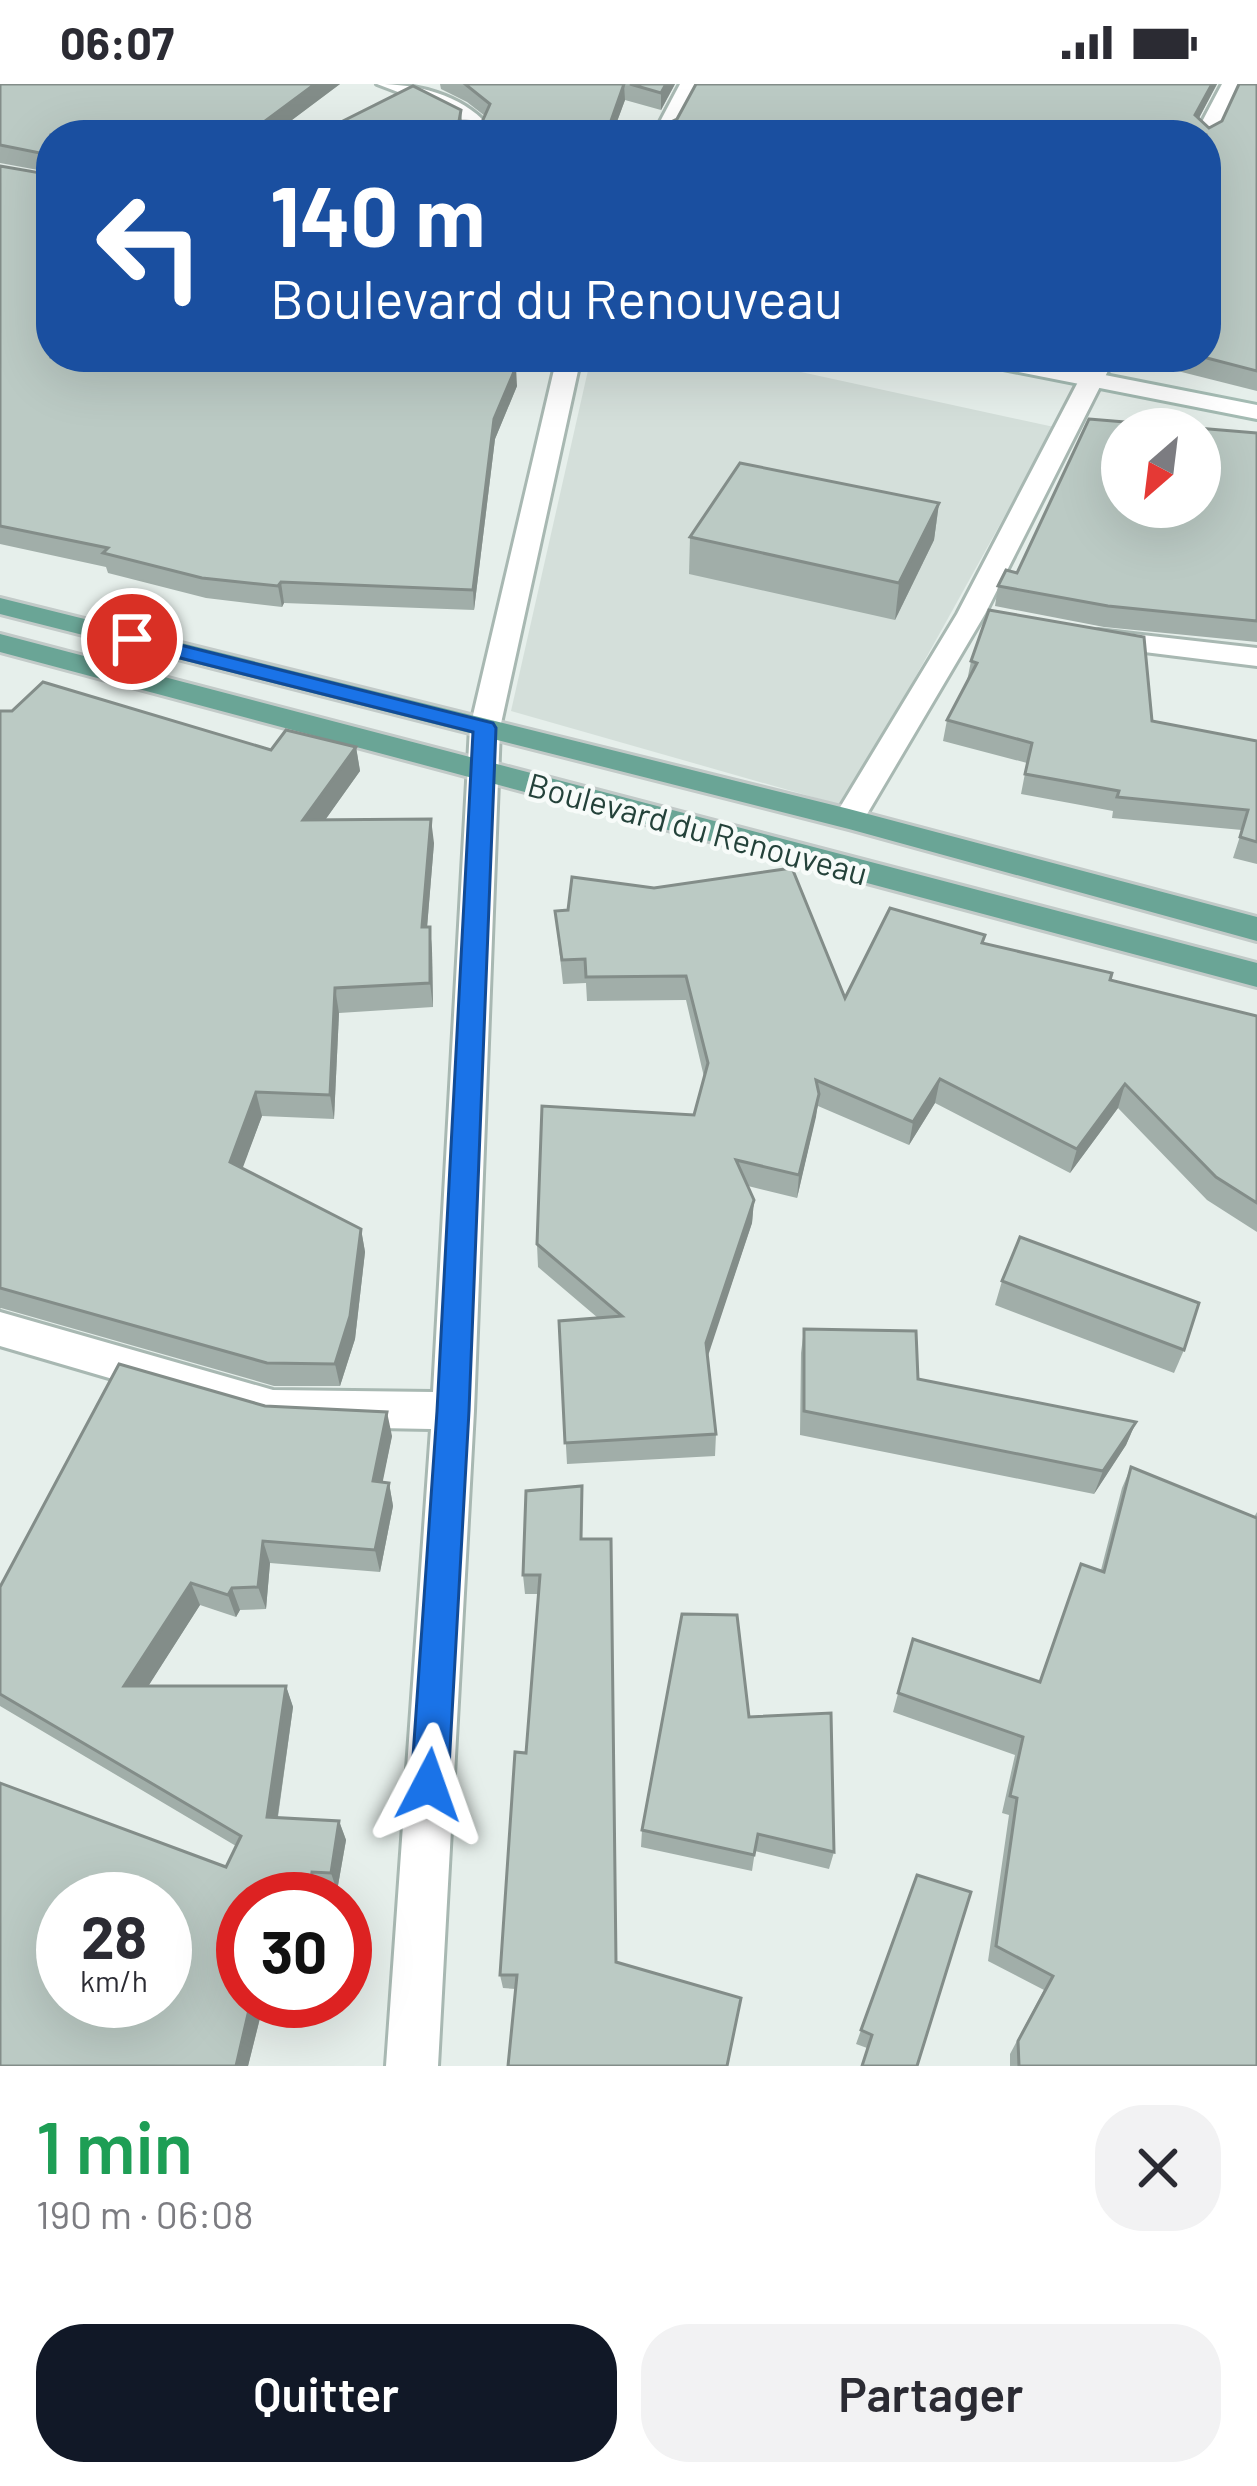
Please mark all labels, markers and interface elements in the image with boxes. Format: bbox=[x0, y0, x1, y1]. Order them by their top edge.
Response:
text: 06:07 bbox=[60, 15, 174, 69]
text: 140 m bbox=[270, 163, 485, 264]
icon: left bbox=[72, 168, 228, 324]
text: Boulevard du Renouveau bbox=[270, 265, 843, 330]
north arrow bbox=[1101, 408, 1221, 528]
map controls bbox=[1101, 408, 1221, 528]
pin bbox=[81, 588, 183, 690]
icon: arrive bbox=[99, 606, 165, 672]
street label: Boulevard du Renouveau bbox=[524, 763, 872, 893]
position arrow bbox=[366, 1722, 492, 1848]
speed limit sign: 30 bbox=[216, 1872, 372, 2028]
text: 28 bbox=[81, 1899, 147, 1971]
text: km/h bbox=[80, 1962, 148, 1998]
text: 1 min bbox=[36, 2102, 193, 2188]
button: close bbox=[1095, 2105, 1221, 2231]
text: 190 m · 06:08 bbox=[36, 2190, 254, 2237]
button: Quitter bbox=[36, 2324, 617, 2462]
button: Partager bbox=[641, 2324, 1221, 2462]

